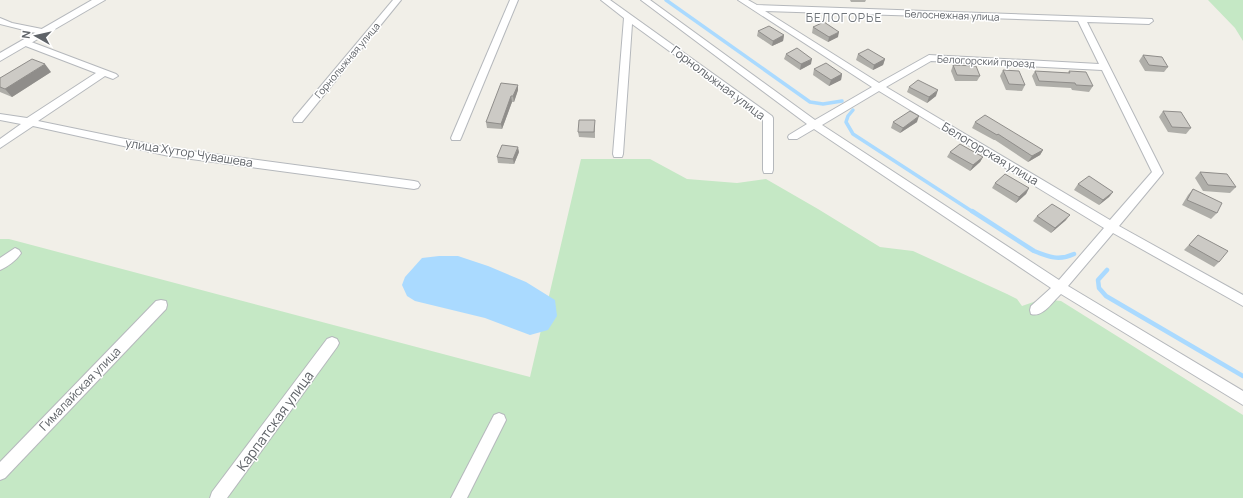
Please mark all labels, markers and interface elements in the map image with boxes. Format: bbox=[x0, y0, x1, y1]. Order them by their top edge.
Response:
street label: Белоснежная улица bbox=[904, 6, 1000, 24]
district label: БЕЛОГОРЬЕ bbox=[806, 9, 882, 26]
north arrow bbox=[16, 16, 56, 56]
street label: Горнолыжная улица bbox=[311, 19, 383, 101]
text: N bbox=[18, 29, 34, 39]
street label: Горнолыжная улица bbox=[668, 42, 769, 124]
street label: Белогорский проезд bbox=[937, 51, 1035, 71]
street label: Белогорская улица bbox=[939, 118, 1042, 189]
street label: улица Хутор Чувашева bbox=[124, 134, 254, 171]
street label: Гималайская улица bbox=[35, 343, 124, 434]
street label: Карпатская улица bbox=[232, 367, 317, 475]

